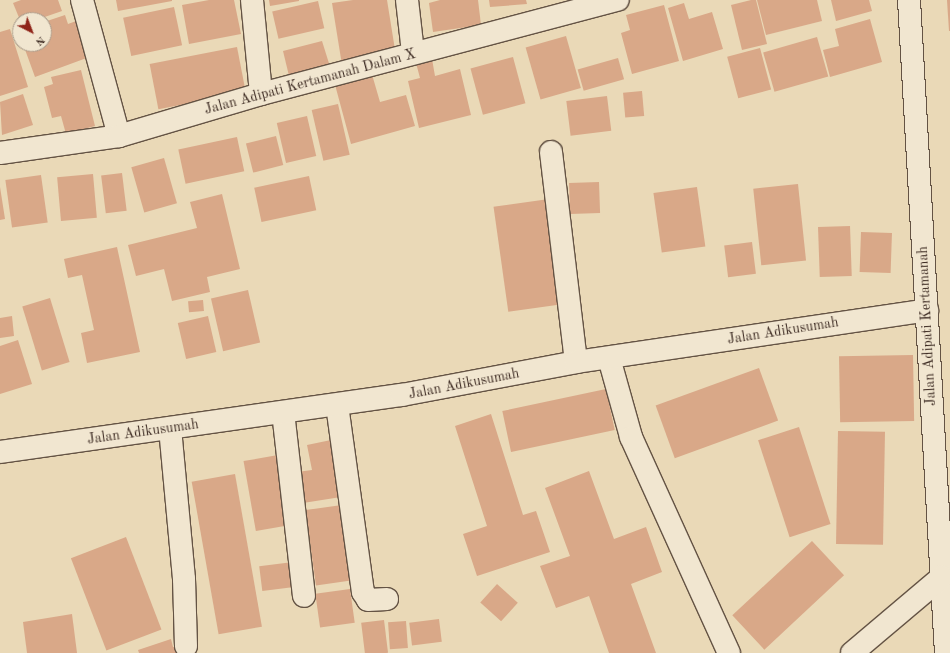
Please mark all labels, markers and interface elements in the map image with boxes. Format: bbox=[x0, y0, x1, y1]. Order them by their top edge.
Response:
north arrow bbox=[12, 12, 52, 52]
text: N bbox=[33, 34, 46, 47]
street label: Jalan Adipati Kertamanah Dalam X bbox=[203, 46, 417, 118]
street label: Jalan Adipati Kertamanah bbox=[914, 246, 940, 406]
street label: Jalan Adikusumah bbox=[726, 314, 840, 348]
street label: Jalan Adikusumah bbox=[407, 365, 521, 403]
street label: Jalan Adikusumah bbox=[86, 416, 200, 448]

